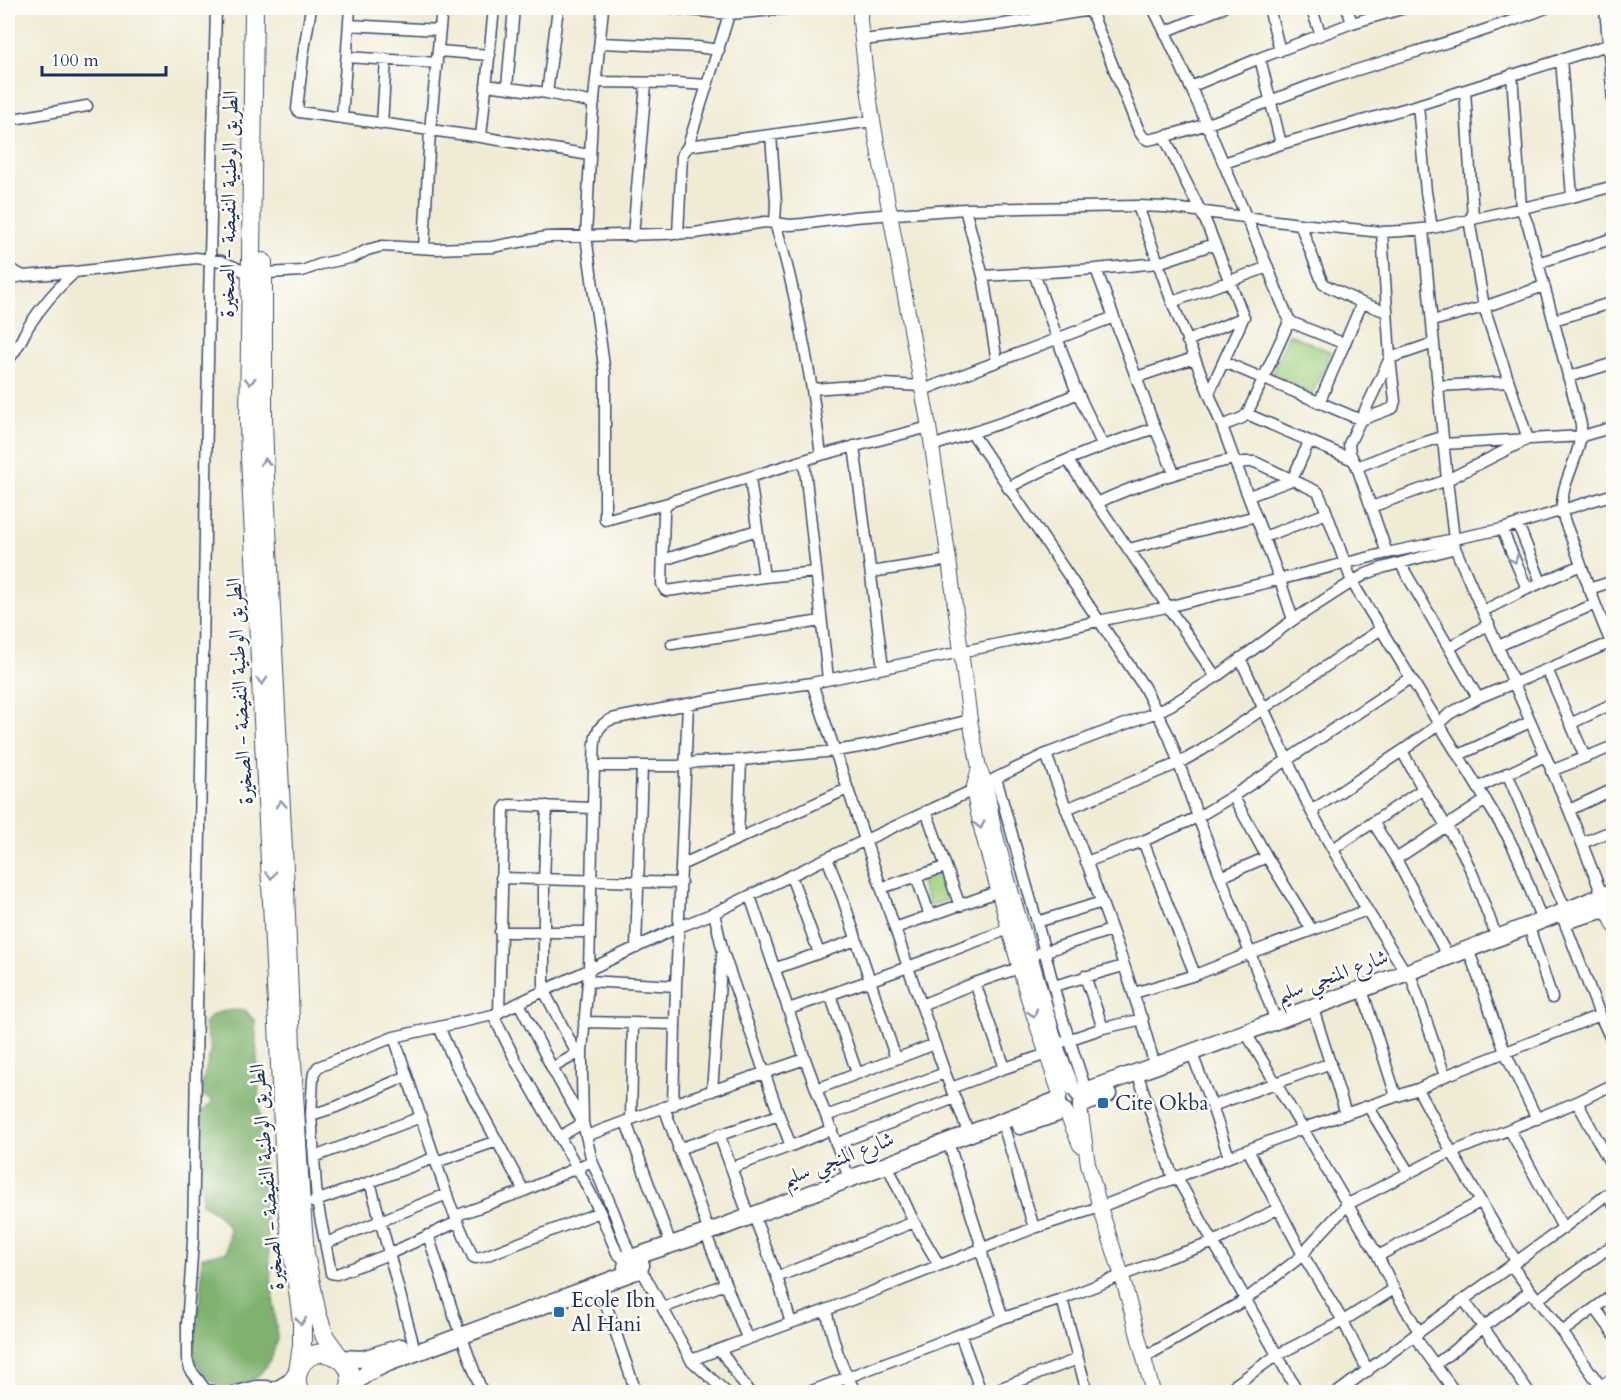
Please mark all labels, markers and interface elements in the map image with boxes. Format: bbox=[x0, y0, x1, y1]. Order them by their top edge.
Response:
scale bar bbox=[42, 39, 166, 77]
text: 100 m bbox=[51, 48, 99, 73]
street label: الطريق الوطنية النفيضة - الصخيرة bbox=[213, 90, 245, 318]
one-way arrow bbox=[244, 376, 256, 385]
one-way arrow bbox=[258, 458, 271, 467]
one-way arrow bbox=[1507, 552, 1519, 563]
street label: الطريق الوطنية النفيضة - الصخيرة bbox=[220, 577, 260, 805]
one-way arrow bbox=[255, 676, 268, 685]
one-way arrow bbox=[275, 799, 288, 808]
one-way arrow bbox=[973, 820, 986, 830]
one-way arrow bbox=[264, 871, 277, 880]
street label: شارع المنجي سليم bbox=[1272, 942, 1394, 1015]
one-way arrow bbox=[1026, 1007, 1038, 1018]
street label: الطريق الوطنية النفيضة - الصخيرة bbox=[243, 1063, 291, 1291]
place label: Cite Okba bbox=[1115, 1089, 1209, 1118]
marker: Cite Okba bbox=[1096, 1096, 1110, 1110]
street label: شارع المنجي سليم bbox=[778, 1124, 900, 1199]
place label: Ecole Ibn Al Hani bbox=[571, 1286, 656, 1339]
marker: Ecole Ibn Al Hani bbox=[552, 1305, 566, 1319]
one-way arrow bbox=[294, 1317, 307, 1326]

